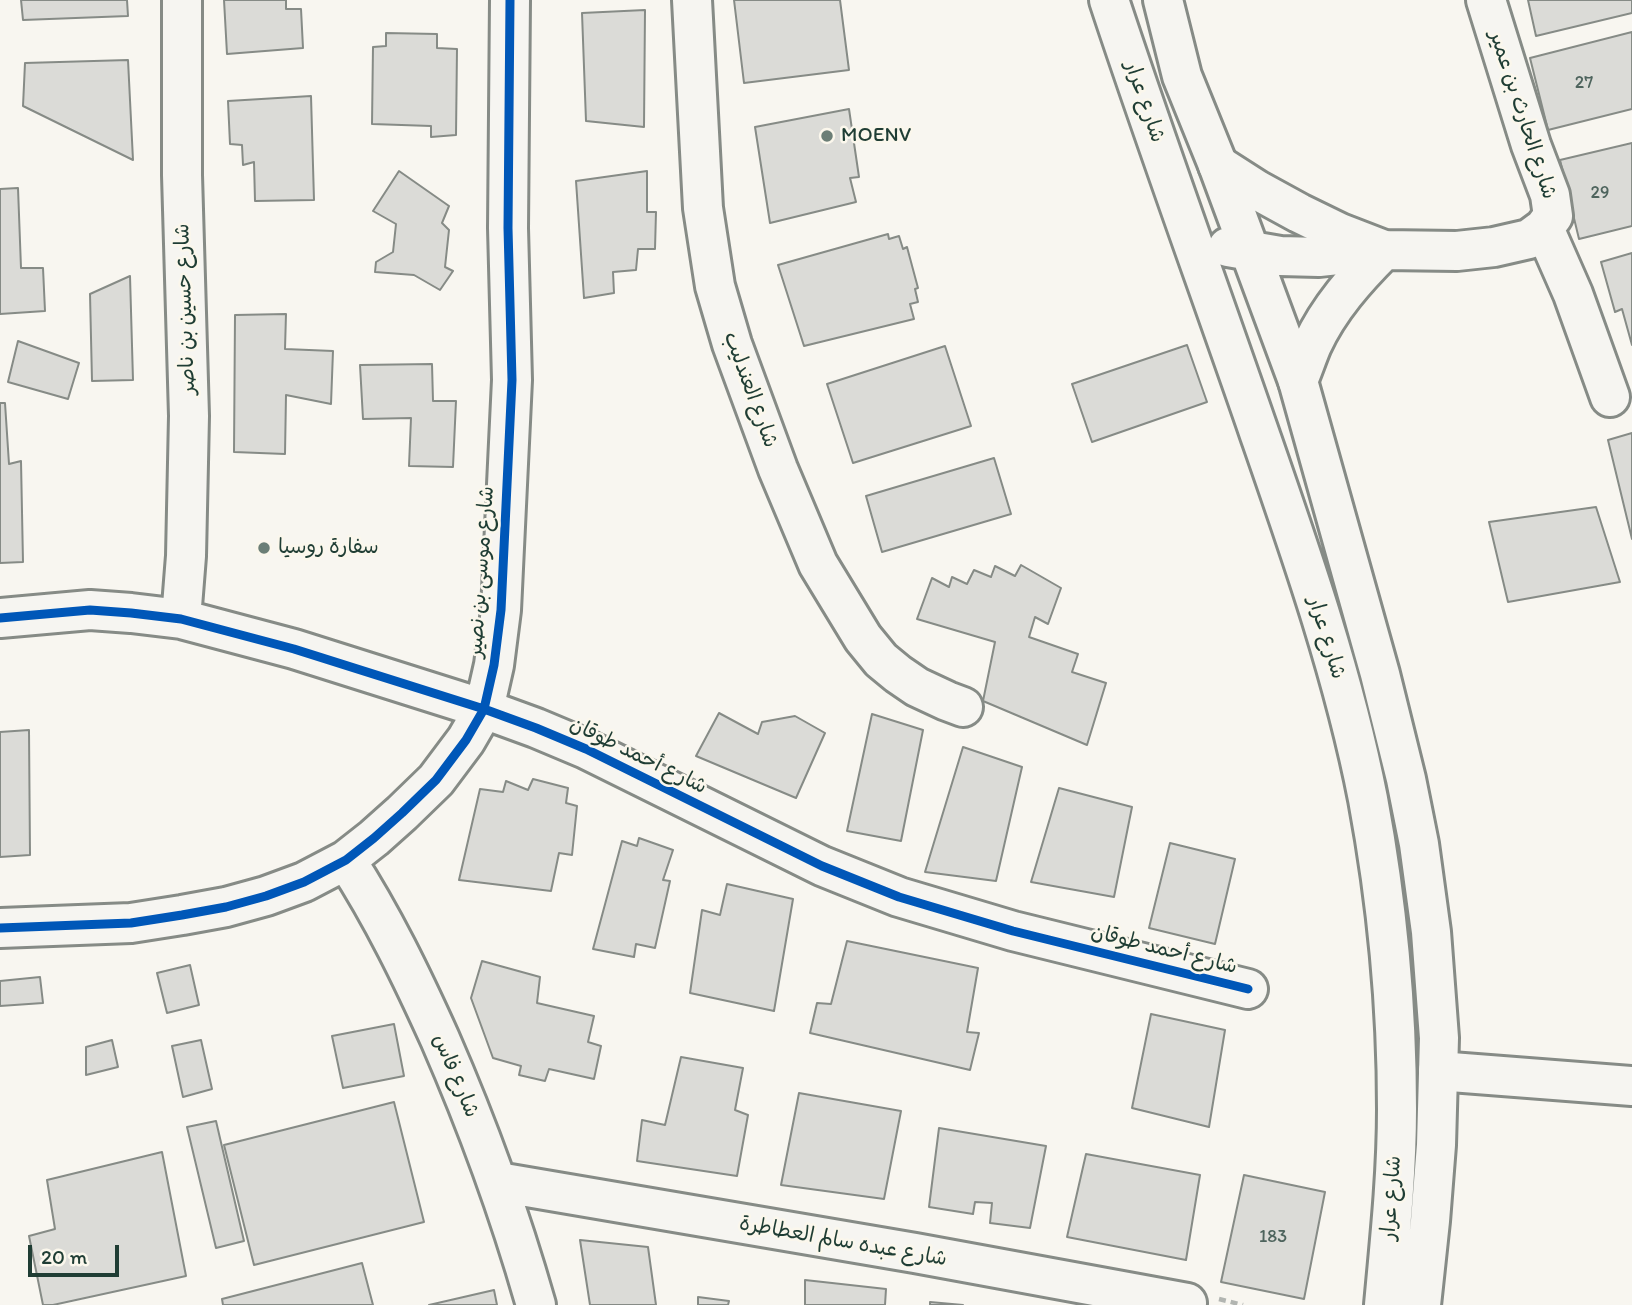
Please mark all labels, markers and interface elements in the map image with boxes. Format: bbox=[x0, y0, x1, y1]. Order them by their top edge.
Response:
street label: شارع الحارث بن عمير bbox=[1483, 27, 1561, 203]
street label: شارع عرار bbox=[1118, 58, 1170, 146]
house number: 27 bbox=[1575, 72, 1593, 94]
place label: MOENV bbox=[841, 123, 911, 149]
marker: MOENV bbox=[819, 128, 835, 144]
house number: 29 bbox=[1591, 182, 1609, 204]
street label: شارع حسين بن ناصر bbox=[170, 223, 202, 395]
street label: شارع العندليب bbox=[717, 329, 783, 451]
street label: شارع موسى بن نصير bbox=[463, 485, 501, 659]
place label: سفارة روسيا bbox=[278, 535, 379, 561]
marker: سفارة روسيا bbox=[256, 540, 272, 556]
street label: شارع عرار bbox=[1302, 594, 1350, 682]
street label: شارع أحمد طوقان bbox=[565, 712, 711, 800]
street label: شارع أحمد طوقان bbox=[1088, 920, 1240, 980]
street label: شارع فاس bbox=[426, 1030, 484, 1122]
street label: شارع عرار bbox=[1376, 1155, 1408, 1241]
street label: شارع عبده سالم العطاطرة bbox=[737, 1211, 949, 1273]
house number: 183 bbox=[1259, 1226, 1287, 1248]
scale bar bbox=[32, 1232, 122, 1276]
text: 20 m bbox=[41, 1244, 87, 1269]

